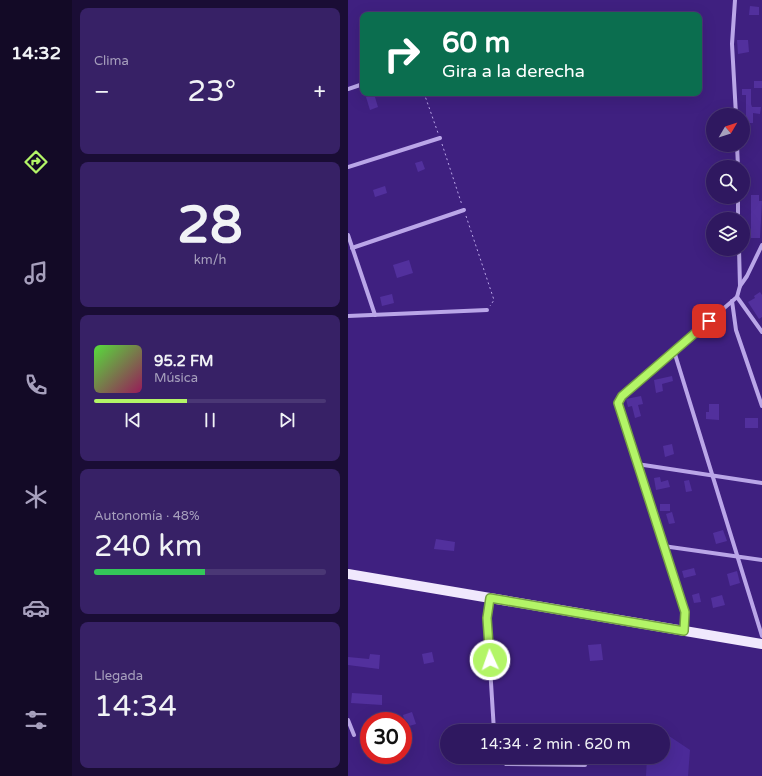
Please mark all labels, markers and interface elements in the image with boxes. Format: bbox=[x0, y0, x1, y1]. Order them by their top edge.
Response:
text: 60 m bbox=[442, 26, 510, 60]
icon: right bbox=[376, 28, 428, 80]
text: 14:32 bbox=[11, 42, 61, 64]
text: Clima bbox=[94, 53, 129, 69]
text: Gira a la derecha bbox=[442, 60, 585, 82]
text: 23° bbox=[187, 73, 236, 110]
text: − bbox=[94, 79, 110, 105]
text: + bbox=[314, 79, 326, 105]
north arrow bbox=[706, 108, 750, 152]
map controls bbox=[706, 108, 750, 256]
icon: directions bbox=[22, 148, 50, 176]
button: search bbox=[706, 160, 750, 204]
text: 28 bbox=[177, 194, 243, 257]
button: layers bbox=[706, 212, 750, 256]
text: km/h bbox=[194, 252, 226, 268]
icon: music bbox=[22, 259, 50, 287]
pin bbox=[692, 304, 726, 338]
icon: arrive bbox=[698, 310, 720, 332]
text: 95.2 FM bbox=[154, 352, 214, 370]
text: Música bbox=[154, 370, 198, 386]
icon: phone bbox=[22, 371, 50, 399]
icon: previous bbox=[122, 409, 144, 431]
icon: pause bbox=[199, 409, 221, 431]
icon: next bbox=[276, 409, 298, 431]
icon: climate bbox=[22, 483, 50, 511]
text: Autonomía · 48% bbox=[94, 508, 200, 524]
text: 240 km bbox=[94, 528, 202, 565]
icon: car bbox=[22, 594, 50, 622]
position arrow bbox=[469, 639, 511, 681]
text: Llegada bbox=[94, 668, 143, 684]
text: 14:34 bbox=[94, 688, 177, 725]
icon: filters bbox=[22, 706, 50, 734]
speed limit sign: 30 bbox=[360, 712, 412, 764]
text: 14:34 · 2 min · 620 m bbox=[480, 735, 630, 753]

